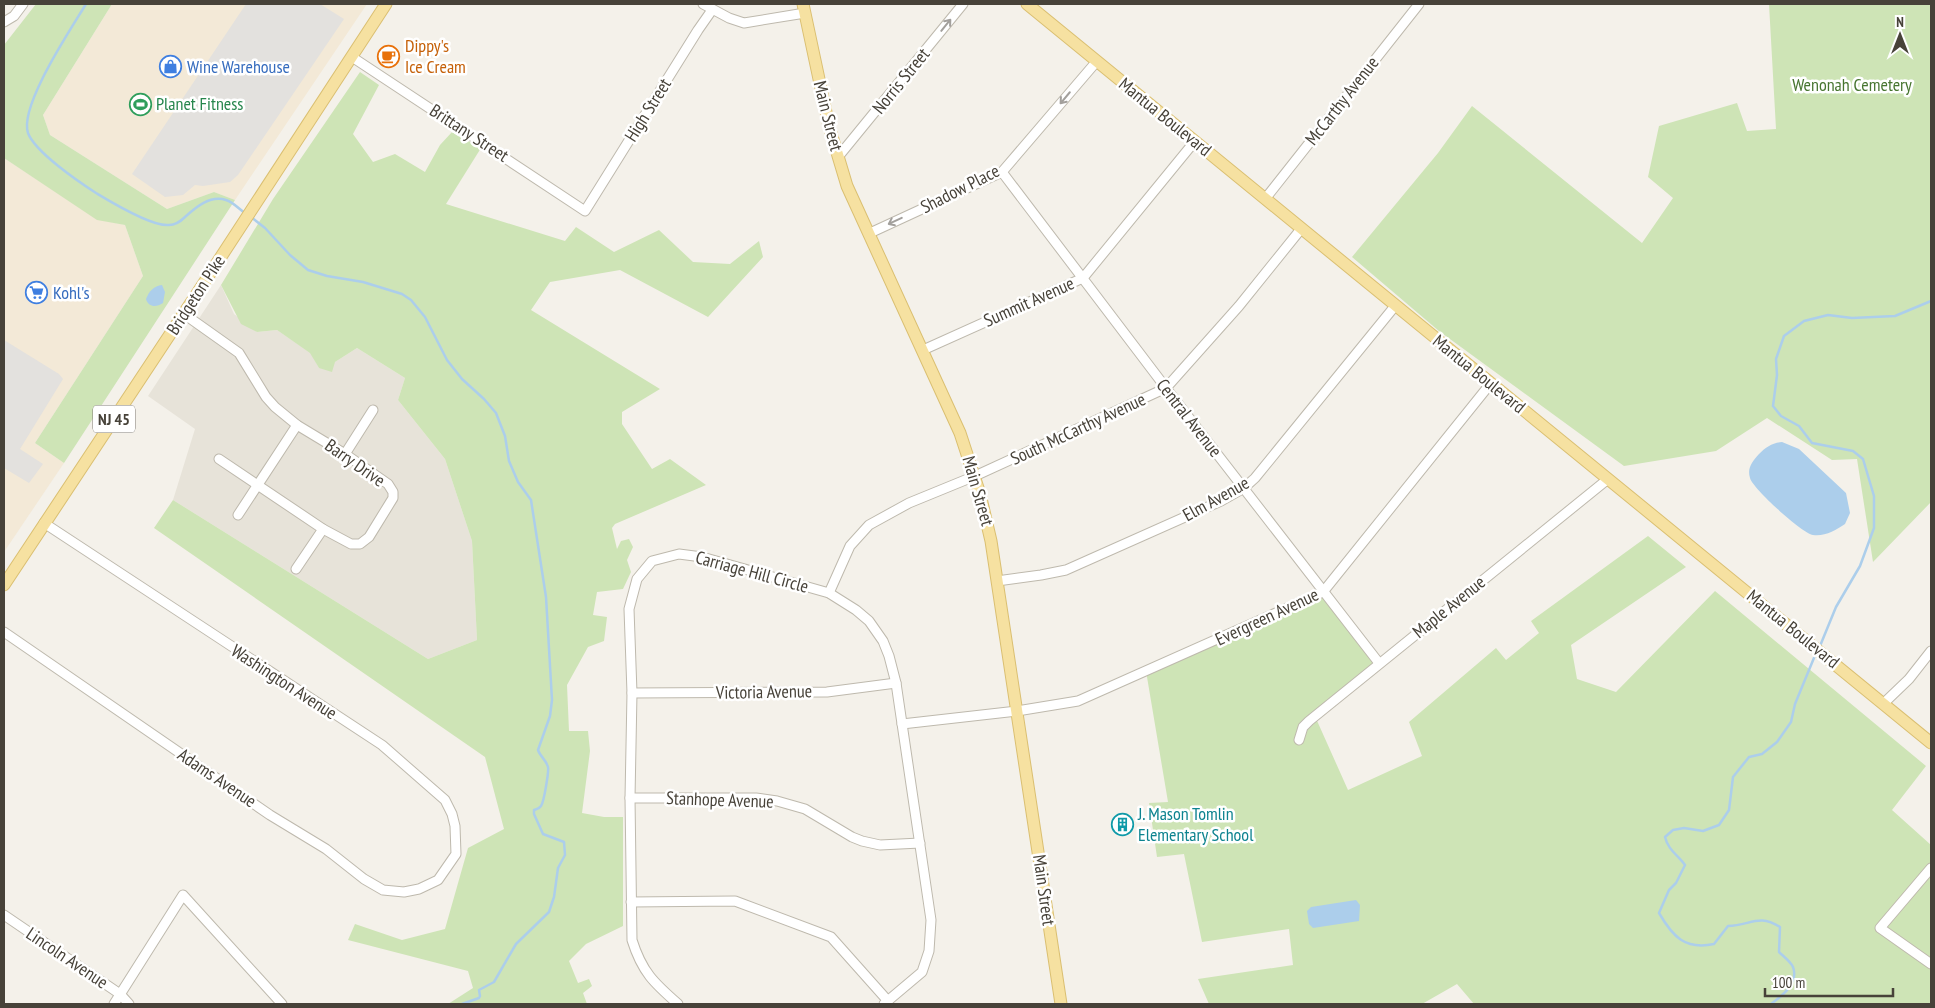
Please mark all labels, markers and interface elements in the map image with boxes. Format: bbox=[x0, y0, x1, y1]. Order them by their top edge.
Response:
north arrow bbox=[1875, 10, 1925, 60]
text: N bbox=[1896, 13, 1904, 31]
one-way arrow bbox=[941, 18, 952, 31]
place label: Dippy's Ice Cream bbox=[405, 34, 466, 78]
street label: Norris Street bbox=[867, 43, 934, 118]
cafe icon: Dippy's Ice Cream bbox=[377, 44, 401, 68]
street label: McCarthy Avenue bbox=[1300, 52, 1383, 150]
shop icon: Wine Warehouse bbox=[159, 55, 183, 79]
place label: Wine Warehouse bbox=[187, 55, 290, 78]
street label: Mantua Boulevard bbox=[1114, 72, 1216, 161]
park label: Wenonah Cemetery bbox=[1792, 73, 1912, 96]
street label: High Street bbox=[619, 74, 676, 146]
street label: Main Street bbox=[809, 78, 848, 153]
one-way arrow bbox=[1059, 91, 1071, 104]
sports icon: Planet Fitness bbox=[128, 92, 152, 116]
place label: Planet Fitness bbox=[156, 92, 243, 115]
street label: Brittany Street bbox=[425, 99, 513, 167]
street label: Shadow Place bbox=[917, 159, 1003, 218]
one-way arrow bbox=[888, 217, 903, 227]
street label: Bridgeton Pike bbox=[161, 250, 230, 339]
street label: Summit Avenue bbox=[980, 271, 1078, 332]
supermarket icon: Kohl's bbox=[25, 281, 49, 305]
place label: Kohl's bbox=[53, 281, 89, 304]
street label: Mantua Boulevard bbox=[1428, 329, 1530, 418]
street label: Central Avenue bbox=[1152, 374, 1227, 462]
street label: South McCarthy Avenue bbox=[1007, 387, 1149, 470]
road number: NJ 45 bbox=[93, 406, 135, 432]
street label: Barry Drive bbox=[321, 434, 390, 492]
street label: Main Street bbox=[958, 453, 999, 528]
street label: Elm Avenue bbox=[1178, 471, 1253, 526]
street label: Carriage Hill Circle bbox=[693, 545, 811, 598]
street label: Maple Avenue bbox=[1408, 570, 1490, 643]
street label: Evergreen Avenue bbox=[1212, 583, 1322, 650]
street label: Mantua Boulevard bbox=[1742, 584, 1844, 673]
street label: Washington Avenue bbox=[227, 639, 342, 724]
street label: Victoria Avenue bbox=[715, 679, 812, 704]
street label: Adams Avenue bbox=[173, 743, 261, 812]
street label: Stanhope Avenue bbox=[666, 786, 774, 813]
place label: J. Mason Tomlin Elementary School bbox=[1137, 802, 1254, 846]
building icon: J. Mason Tomlin Elementary School bbox=[1110, 812, 1134, 836]
street label: Main Street bbox=[1028, 853, 1061, 927]
street label: Lincoln Avenue bbox=[22, 922, 113, 993]
scale bar bbox=[1765, 966, 1892, 998]
text: 100 m bbox=[1772, 973, 1805, 992]

